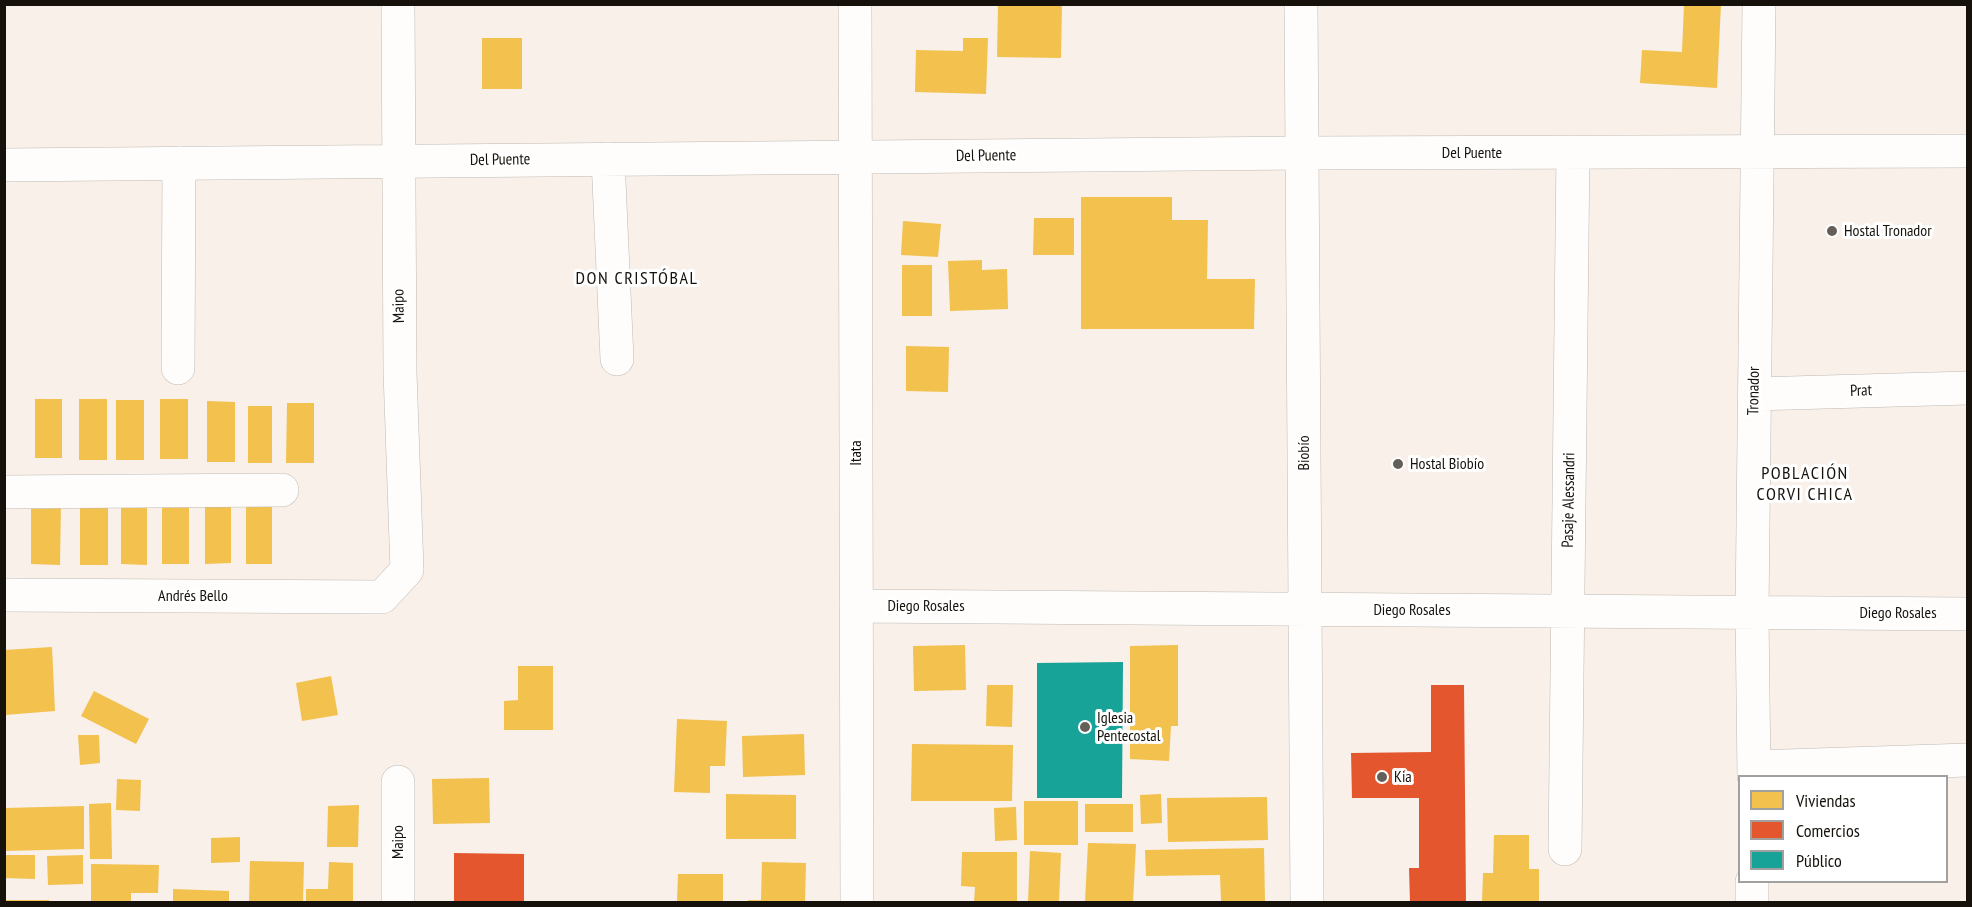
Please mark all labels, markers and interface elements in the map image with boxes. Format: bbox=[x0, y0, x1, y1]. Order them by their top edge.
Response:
street label: Del Puente bbox=[1442, 143, 1502, 163]
street label: Del Puente bbox=[956, 146, 1016, 166]
street label: Del Puente bbox=[470, 150, 530, 170]
place label: Hostal Tronador bbox=[1844, 221, 1932, 241]
marker: Hostal Tronador bbox=[1825, 224, 1839, 238]
district label: DON CRISTÓBAL bbox=[576, 268, 698, 290]
street label: Maipo bbox=[389, 289, 409, 323]
street label: Tronador bbox=[1744, 366, 1764, 416]
street label: Prat bbox=[1850, 381, 1872, 401]
street label: Biobío bbox=[1294, 435, 1314, 471]
street label: Itata bbox=[846, 440, 866, 466]
street label: Pasaje Alessandri bbox=[1559, 452, 1579, 548]
place label: Hostal Biobío bbox=[1410, 454, 1484, 474]
marker: Hostal Biobío bbox=[1391, 457, 1405, 471]
district label: POBLACIÓN CORVI CHICA bbox=[1757, 463, 1853, 506]
street label: Andrés Bello bbox=[158, 586, 228, 606]
street label: Diego Rosales bbox=[887, 596, 965, 616]
street label: Diego Rosales bbox=[1373, 600, 1451, 620]
street label: Diego Rosales bbox=[1859, 603, 1937, 623]
place label: Iglesia Pentecostal bbox=[1097, 708, 1160, 746]
marker: Iglesia Pentecostal bbox=[1078, 720, 1092, 734]
place label: Kia bbox=[1394, 767, 1412, 787]
marker: Kia bbox=[1375, 770, 1389, 784]
legend bbox=[1738, 775, 1948, 883]
text: Viviendas bbox=[1796, 789, 1856, 812]
text: Comercios bbox=[1796, 819, 1860, 842]
street label: Maipo bbox=[388, 825, 408, 859]
text: Público bbox=[1796, 849, 1842, 872]

